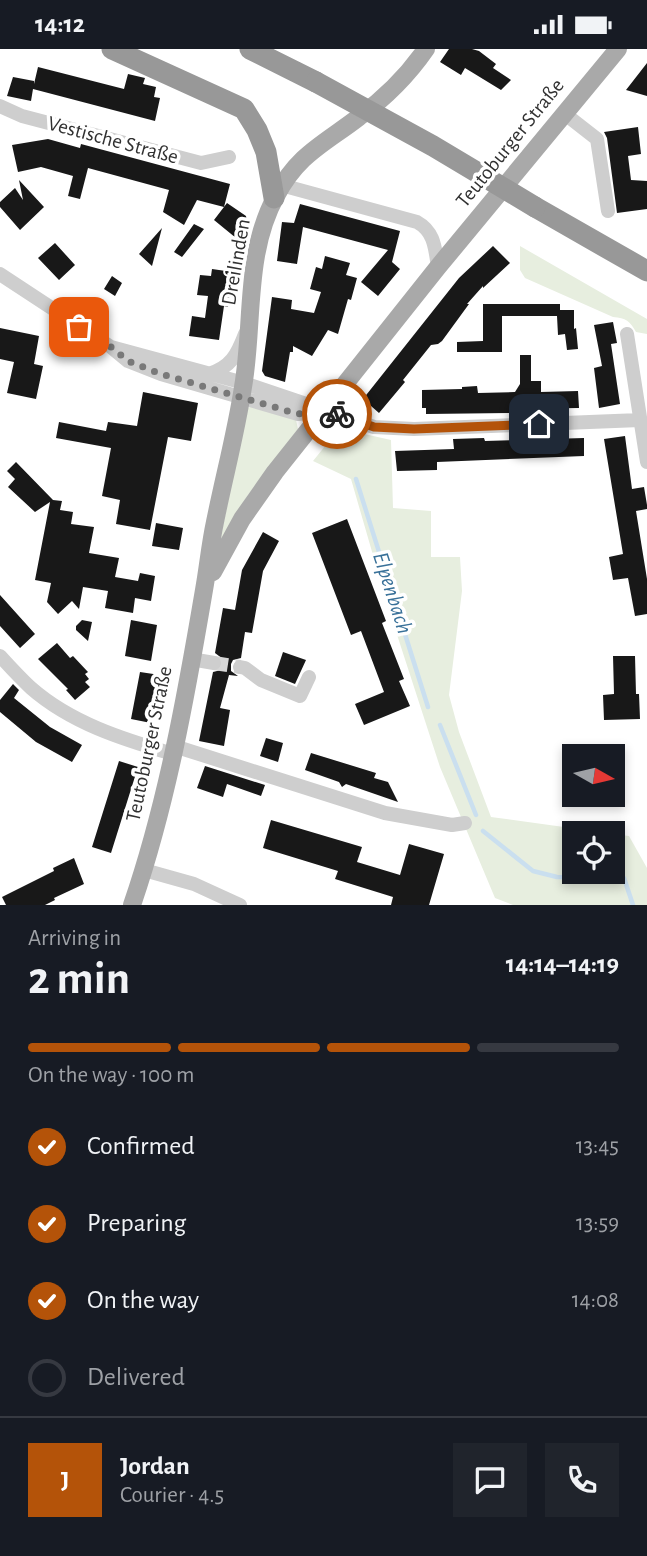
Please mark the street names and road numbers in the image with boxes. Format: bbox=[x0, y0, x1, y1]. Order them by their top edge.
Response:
street label: Teutoburger Straße bbox=[452, 75, 568, 211]
street label: Vestische Straße bbox=[45, 112, 181, 168]
street label: Dreilinden bbox=[218, 217, 254, 307]
street label: Teutoburger Straße bbox=[122, 664, 176, 824]

